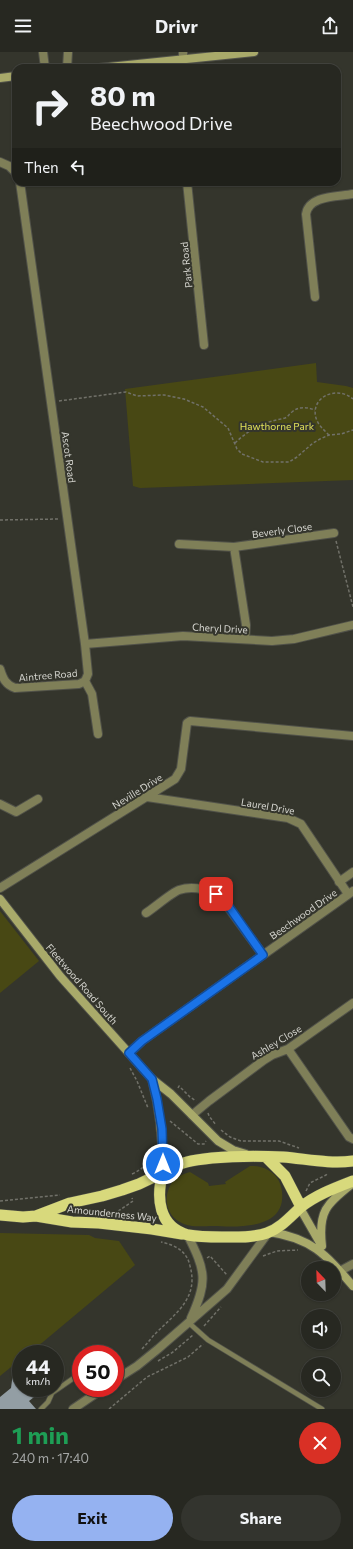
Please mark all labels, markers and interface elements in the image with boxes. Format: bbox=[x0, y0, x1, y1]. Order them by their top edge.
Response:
icon: menu bbox=[12, 15, 34, 37]
text: Drivr bbox=[155, 15, 198, 37]
icon: share bbox=[319, 15, 341, 37]
text: 80 m bbox=[90, 78, 156, 112]
icon: right bbox=[24, 80, 76, 132]
text: Beechwood Drive bbox=[90, 112, 233, 134]
icon: left bbox=[67, 156, 89, 178]
text: Then bbox=[24, 158, 59, 176]
street label: Park Road bbox=[178, 241, 194, 289]
park label: Hawthorne Park bbox=[240, 420, 315, 432]
street label: Ascot Road bbox=[59, 431, 79, 484]
street label: Beverly Close bbox=[251, 520, 313, 540]
street label: Cheryl Drive bbox=[192, 621, 248, 635]
street label: Aintree Road bbox=[18, 666, 78, 684]
street label: Neville Drive bbox=[110, 771, 164, 811]
street label: Laurel Drive bbox=[240, 795, 296, 817]
pin bbox=[199, 877, 233, 911]
icon: arrive bbox=[205, 883, 227, 905]
street label: Beechwood Drive bbox=[267, 886, 339, 942]
street label: Fleetwood Road South bbox=[44, 941, 120, 1027]
street label: Ashley Close bbox=[248, 1022, 304, 1062]
position arrow bbox=[142, 1143, 184, 1185]
street label: Amounderness Way bbox=[67, 1202, 157, 1224]
north arrow bbox=[301, 1261, 341, 1301]
map controls bbox=[301, 1261, 341, 1397]
button: sound bbox=[301, 1309, 341, 1349]
speed limit sign: 50 bbox=[72, 1345, 124, 1397]
text: 44 bbox=[26, 1354, 50, 1378]
button: search bbox=[301, 1357, 341, 1397]
text: km/h bbox=[26, 1375, 50, 1387]
text: 1 min bbox=[12, 1420, 69, 1449]
button: close bbox=[299, 1422, 341, 1464]
text: 240 m · 17:40 bbox=[12, 1450, 89, 1466]
button: Exit bbox=[12, 1495, 173, 1541]
button: Share bbox=[181, 1495, 341, 1541]

